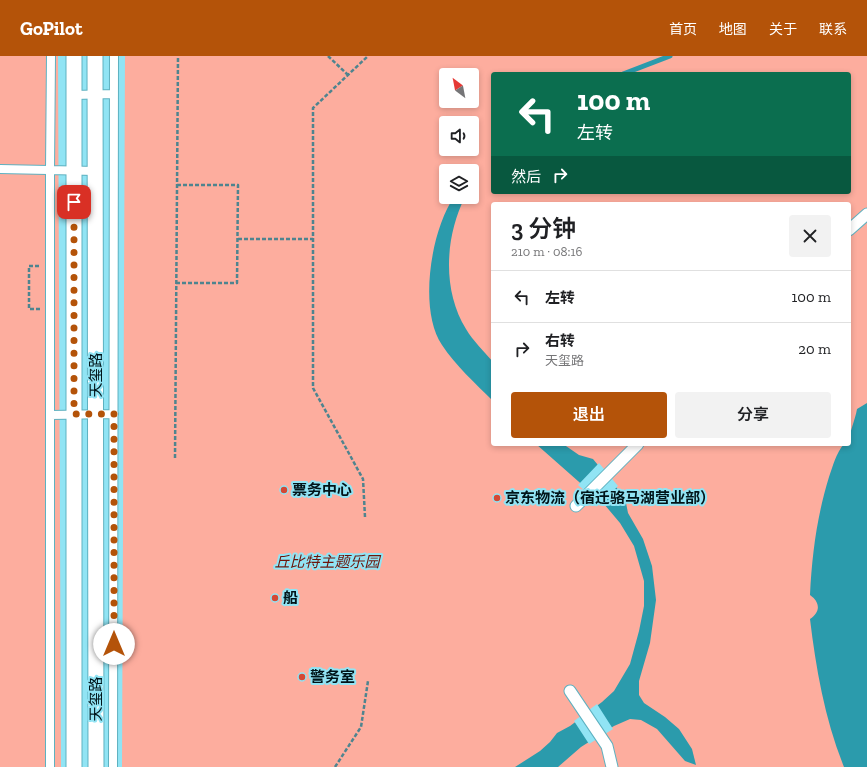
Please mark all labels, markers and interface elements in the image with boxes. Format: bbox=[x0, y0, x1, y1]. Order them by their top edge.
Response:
text: GoPilot bbox=[20, 17, 82, 40]
text: 首页 bbox=[669, 21, 697, 38]
text: 地图 bbox=[719, 21, 747, 38]
text: 关于 bbox=[769, 21, 797, 38]
text: 联系 bbox=[819, 21, 847, 38]
north arrow bbox=[439, 68, 479, 108]
map controls bbox=[439, 68, 479, 204]
text: 100 m bbox=[577, 84, 650, 117]
icon: left bbox=[511, 88, 563, 140]
button: sound bbox=[439, 116, 479, 156]
text: 左转 bbox=[577, 122, 613, 144]
button: layers bbox=[439, 164, 479, 204]
icon: right bbox=[549, 164, 571, 186]
text: 然后 bbox=[511, 168, 541, 186]
pin bbox=[57, 185, 91, 219]
icon: arrive bbox=[63, 191, 85, 213]
text: 3 分钟 bbox=[511, 214, 576, 243]
button: close bbox=[789, 215, 831, 257]
text: 210 m · 08:16 bbox=[511, 244, 582, 259]
icon: left bbox=[511, 286, 533, 308]
text: 100 m bbox=[792, 288, 831, 306]
text: 左转 bbox=[545, 289, 575, 307]
text: 右转 bbox=[545, 332, 575, 350]
icon: right bbox=[511, 338, 533, 360]
text: 20 m bbox=[798, 340, 831, 358]
street label: 天玺路 bbox=[87, 352, 105, 398]
text: 天玺路 bbox=[545, 353, 584, 368]
button: 退出 bbox=[511, 392, 667, 438]
button: 分享 bbox=[675, 392, 831, 438]
place label: 票务中心 bbox=[292, 481, 352, 499]
marker: 票务中心 bbox=[279, 485, 289, 495]
place label: 京东物流（宿迁骆马湖营业部） bbox=[505, 489, 715, 507]
marker: 京东物流（宿迁骆马湖营业部） bbox=[492, 493, 502, 503]
park label: 丘比特主题乐园 bbox=[274, 553, 381, 571]
place label: 船 bbox=[283, 589, 298, 607]
marker: 船 bbox=[270, 593, 280, 603]
position arrow bbox=[93, 623, 135, 665]
place label: 警务室 bbox=[310, 668, 355, 686]
marker: 警务室 bbox=[297, 672, 307, 682]
street label: 天玺路 bbox=[87, 676, 105, 722]

